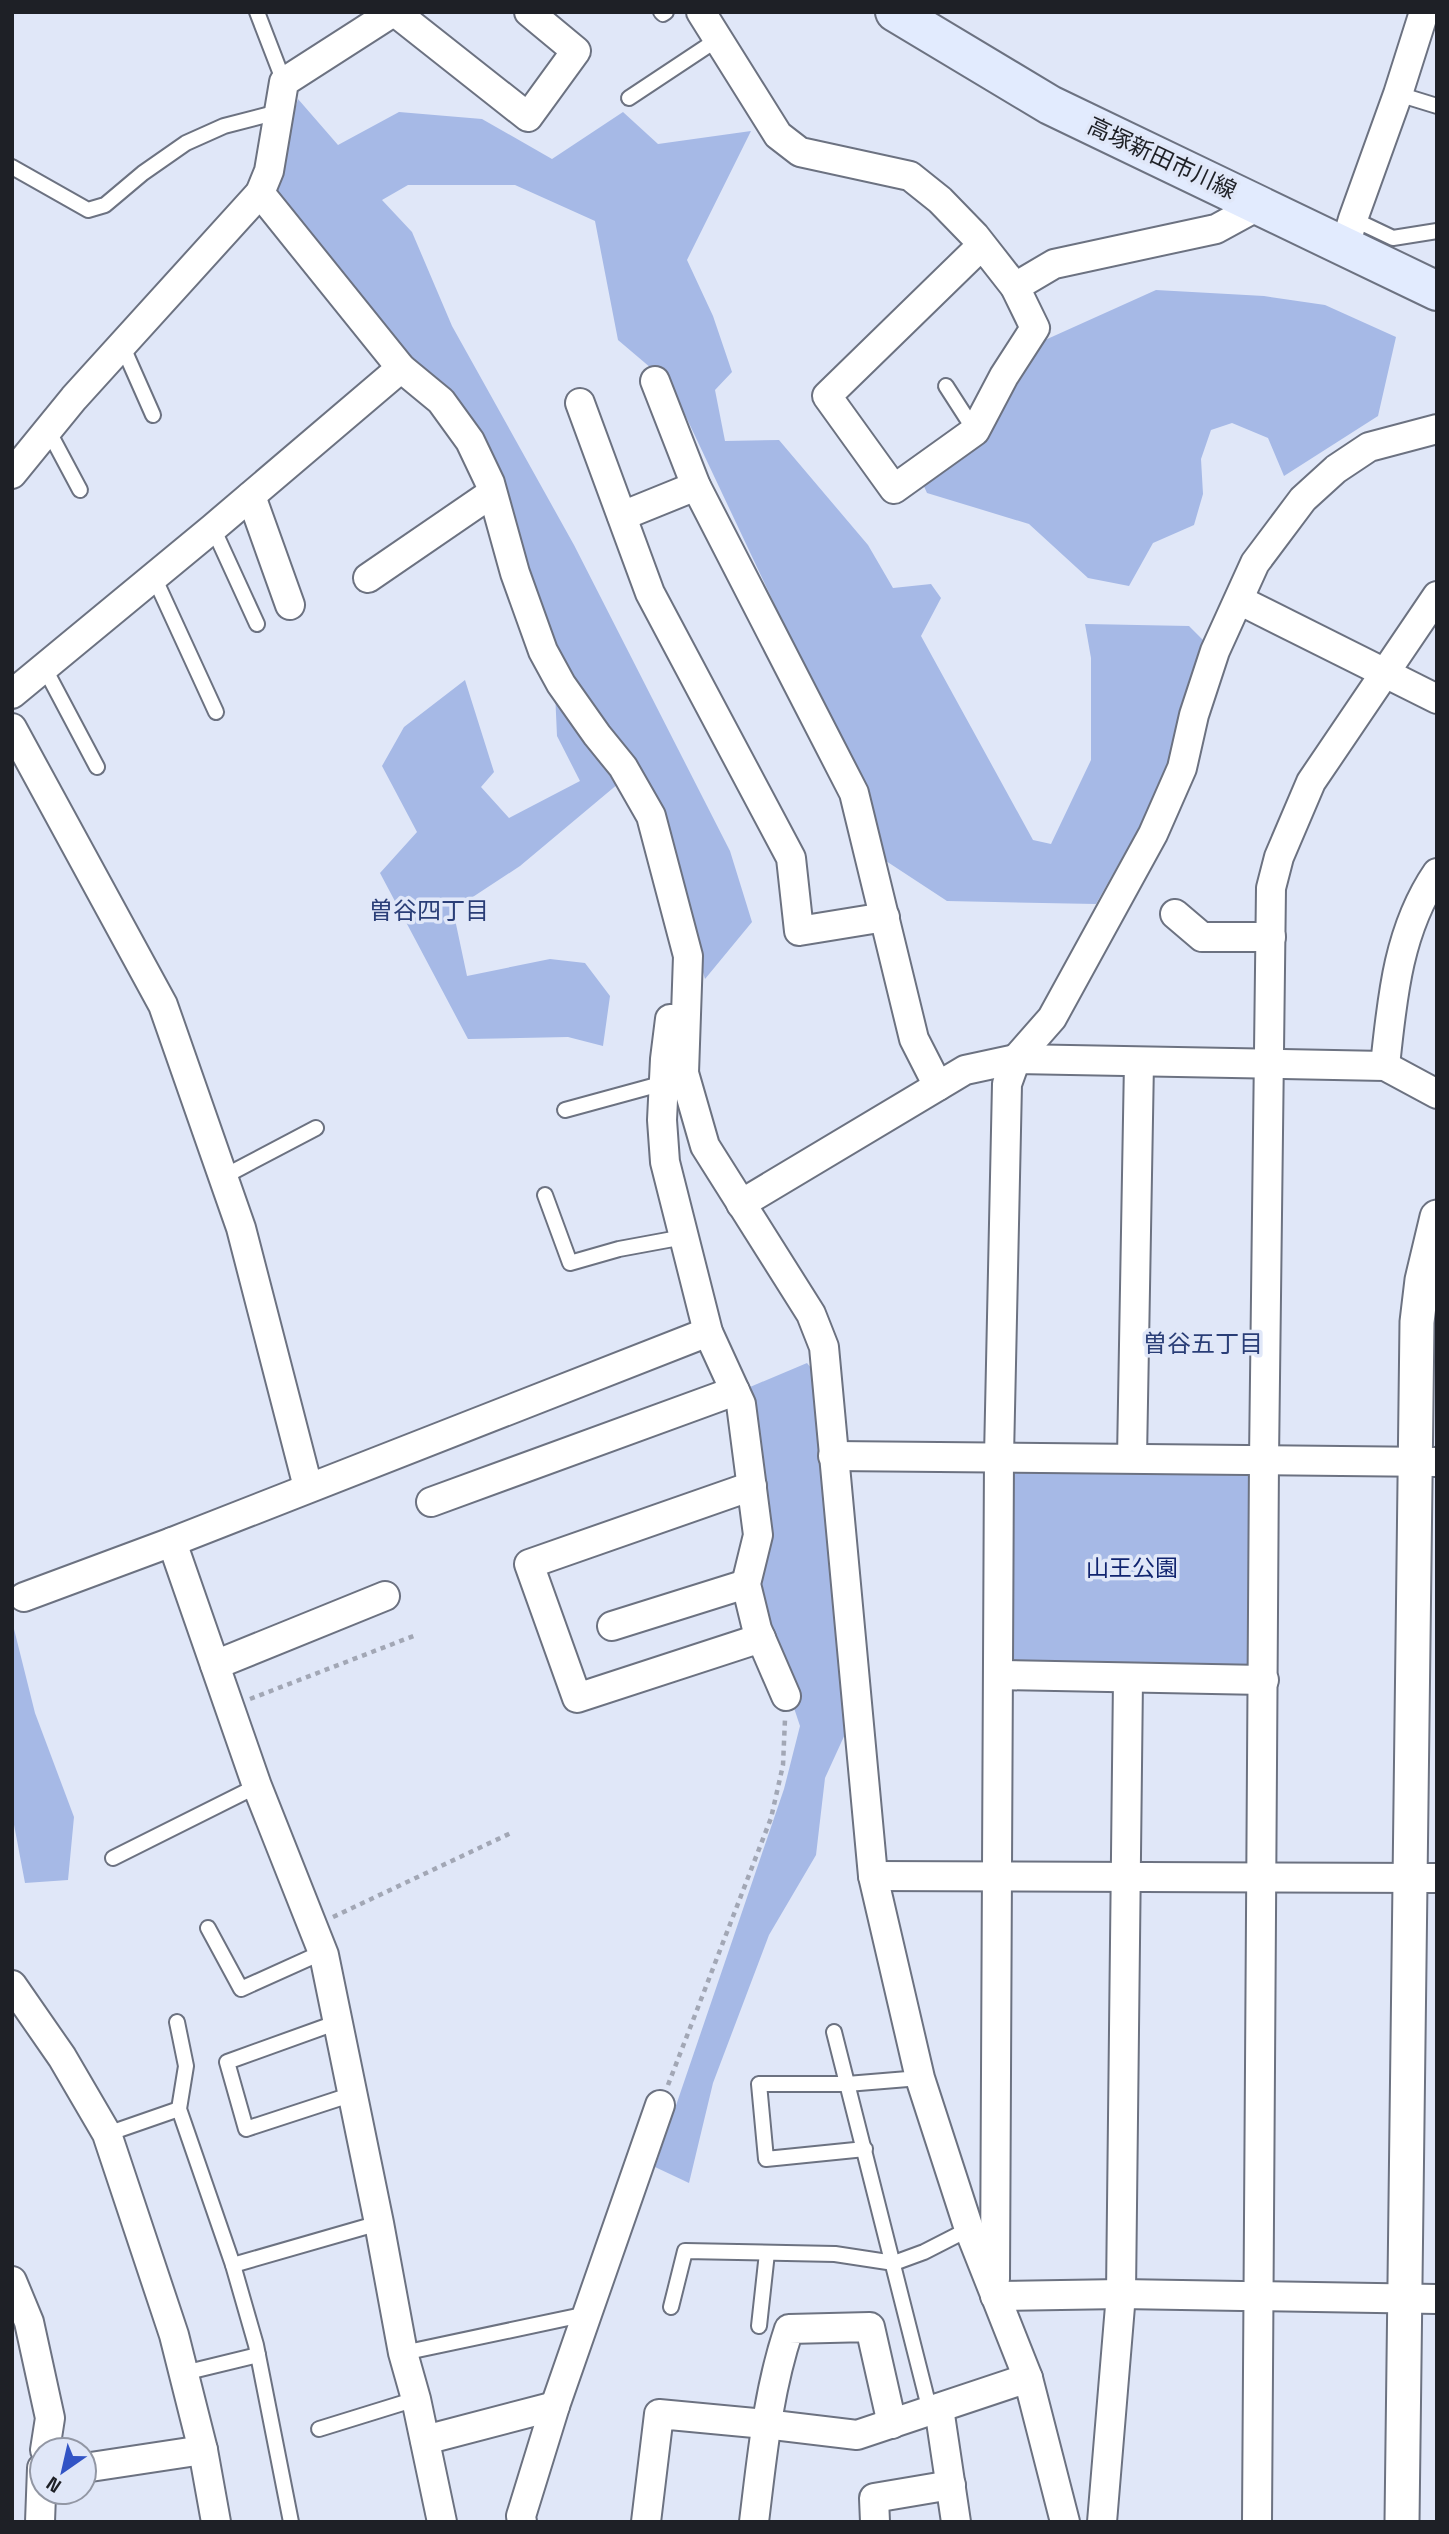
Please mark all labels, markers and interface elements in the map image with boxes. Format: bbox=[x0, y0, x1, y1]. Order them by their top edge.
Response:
street label: 高塚新田市川線 bbox=[1083, 110, 1241, 206]
district label: 曽谷四丁目 bbox=[369, 895, 489, 926]
district label: 曽谷五丁目 bbox=[1143, 1328, 1263, 1359]
park label: 山王公園 bbox=[1086, 1553, 1178, 1583]
north arrow bbox=[28, 2436, 98, 2506]
text: N bbox=[42, 2471, 66, 2499]

